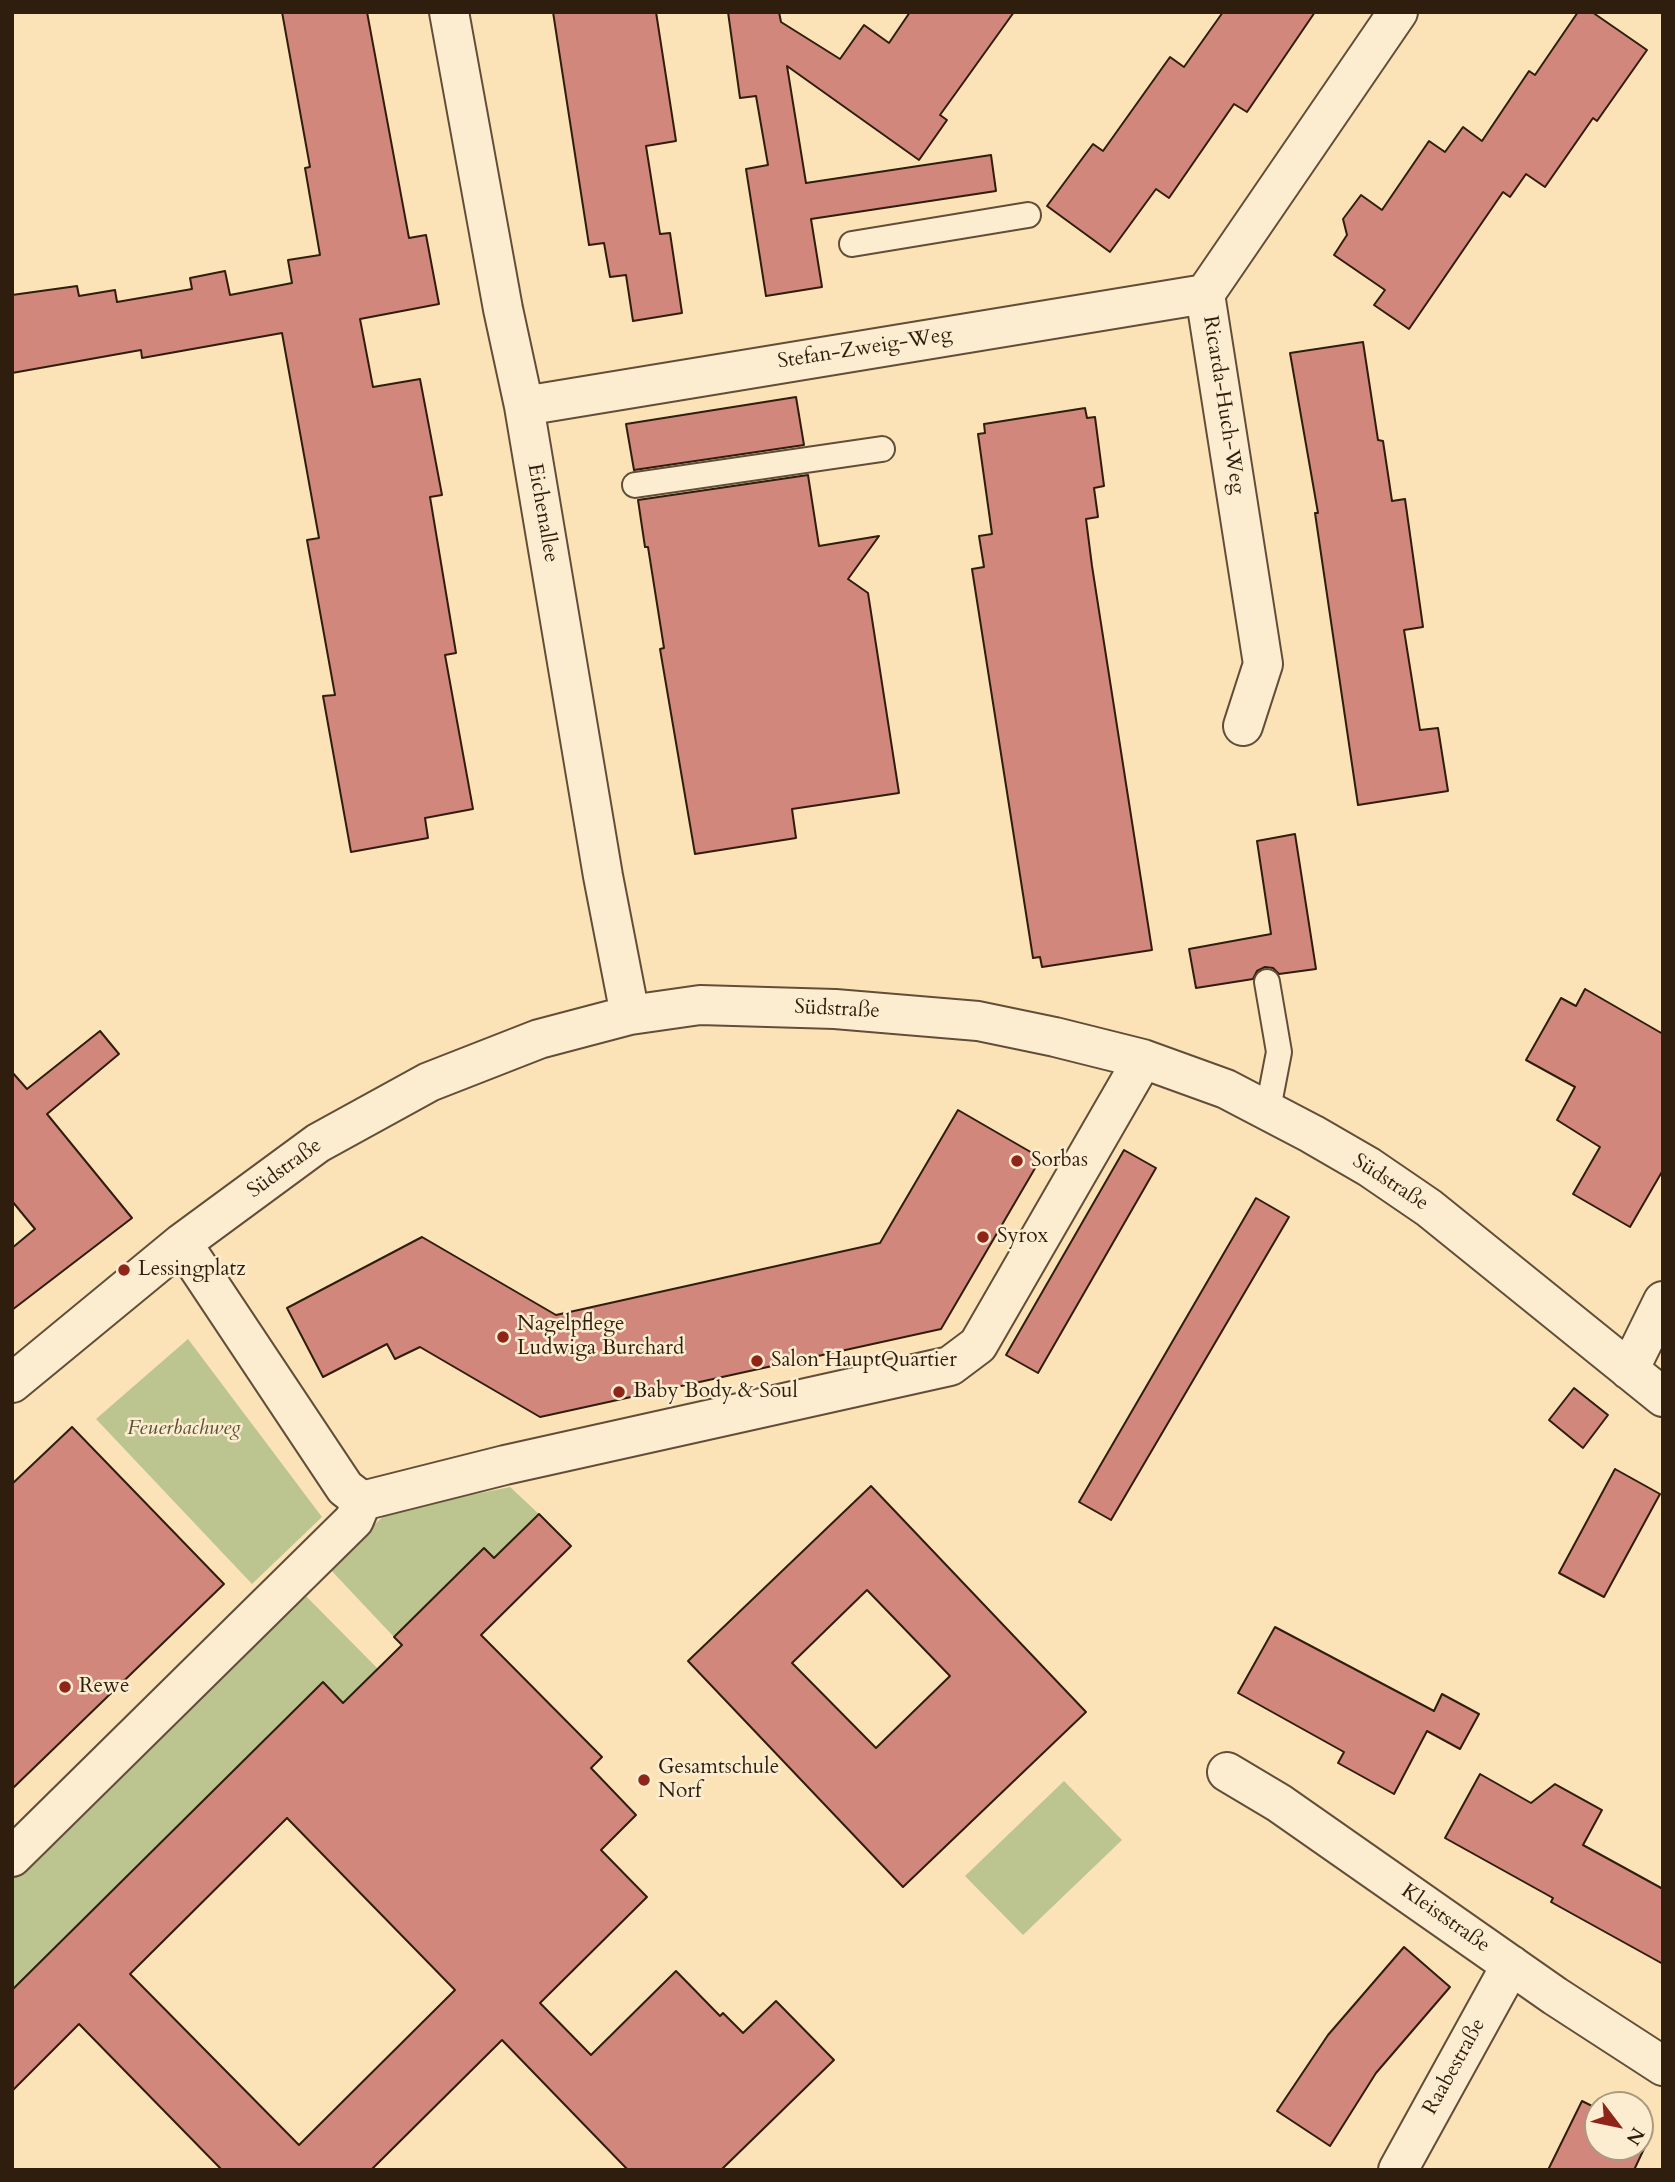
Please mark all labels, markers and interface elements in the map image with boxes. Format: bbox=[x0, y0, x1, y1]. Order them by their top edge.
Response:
street label: Ricarda-Huch-Weg bbox=[1196, 314, 1250, 496]
street label: Stefan-Zweig-Weg bbox=[776, 323, 954, 375]
street label: Eichenallee bbox=[521, 461, 563, 565]
street label: Südstraße bbox=[794, 995, 880, 1025]
street label: Südstraße bbox=[243, 1134, 327, 1204]
place label: Sorbas bbox=[1031, 1148, 1088, 1174]
street label: Südstraße bbox=[1347, 1149, 1433, 1217]
marker: Sorbas bbox=[1009, 1153, 1025, 1169]
place label: Syrox bbox=[997, 1224, 1048, 1250]
marker: Syrox bbox=[975, 1229, 991, 1245]
place label: Lessingplatz bbox=[138, 1257, 246, 1283]
marker: Lessingplatz bbox=[116, 1262, 132, 1278]
place label: Nagelpflege Ludwiga Burchard bbox=[517, 1312, 684, 1362]
marker: Nagelpflege Ludwiga Burchard bbox=[495, 1329, 511, 1345]
place label: Salon HauptQuartier bbox=[771, 1348, 957, 1374]
marker: Salon HauptQuartier bbox=[749, 1353, 765, 1369]
place label: Baby Body & Soul bbox=[633, 1379, 798, 1405]
marker: Baby Body & Soul bbox=[611, 1384, 627, 1400]
park label: Feuerbachweg bbox=[127, 1416, 241, 1442]
place label: Rewe bbox=[79, 1674, 129, 1700]
marker: Rewe bbox=[57, 1679, 73, 1695]
place label: Gesamtschule Norf bbox=[658, 1755, 779, 1805]
marker: Gesamtschule Norf bbox=[636, 1772, 652, 1788]
street label: Kleiststraße bbox=[1396, 1879, 1494, 1959]
street label: Raabestraße bbox=[1418, 2015, 1492, 2119]
north arrow bbox=[1584, 2091, 1654, 2161]
text: N bbox=[1620, 2122, 1651, 2150]

